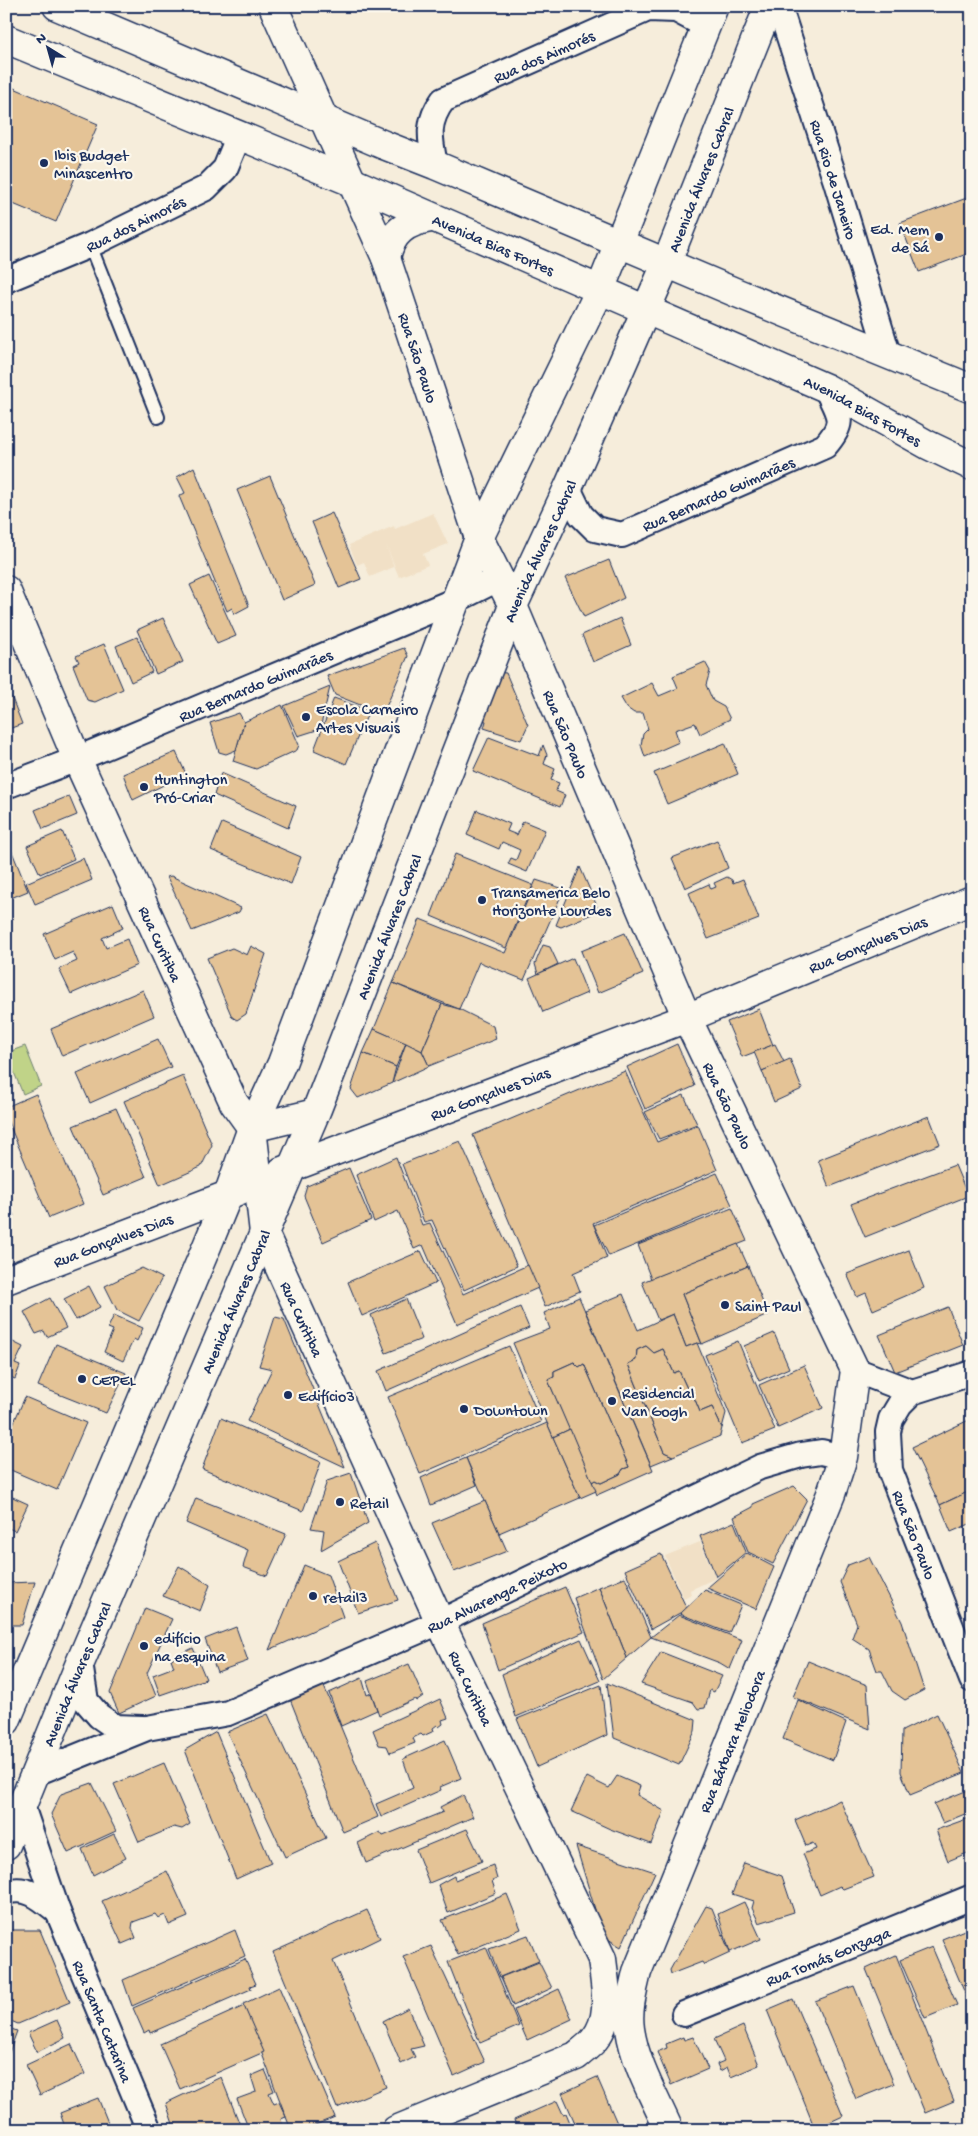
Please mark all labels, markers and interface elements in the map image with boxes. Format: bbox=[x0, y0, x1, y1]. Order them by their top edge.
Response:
north arrow bbox=[22, 22, 72, 72]
street label: Rua dos Aimorés bbox=[491, 28, 599, 89]
text: N bbox=[33, 30, 50, 49]
street label: Avenida Álvares Cabral bbox=[666, 105, 741, 256]
street label: Rua Rio de Janeiro bbox=[803, 118, 859, 243]
place label: Ibis Budget Minascentro bbox=[54, 148, 133, 185]
marker: Ibis Budget Minascentro bbox=[38, 157, 50, 169]
street label: Rua dos Aimorés bbox=[84, 193, 190, 259]
street label: Avenida Bias Fortes bbox=[429, 212, 557, 282]
place label: Ed. Mem de Sá bbox=[870, 222, 930, 259]
marker: Ed. Mem de Sá bbox=[933, 231, 945, 243]
street label: Rua São Paulo bbox=[392, 311, 440, 406]
street label: Avenida Bias Fortes bbox=[800, 373, 924, 453]
street label: Rua Bernardo Guimarães bbox=[640, 454, 799, 538]
street label: Avenida Álvares Cabral bbox=[502, 478, 583, 626]
street label: Rua Bernardo Guimarães bbox=[177, 647, 337, 728]
street label: Rua São Paulo bbox=[537, 688, 591, 782]
place label: Escola Carneiro Artes Visuais bbox=[316, 702, 418, 739]
marker: Escola Carneiro Artes Visuais bbox=[300, 711, 312, 723]
place label: Huntington Pró-Criar bbox=[153, 772, 228, 809]
marker: Huntington Pró-Criar bbox=[138, 781, 150, 793]
street label: Avenida Álvares Cabral bbox=[355, 852, 428, 1003]
place label: Transamerica Belo Horizonte Lourdes bbox=[491, 885, 612, 922]
marker: Transamerica Belo Horizonte Lourdes bbox=[476, 894, 488, 906]
street label: Rua Curitiba bbox=[132, 904, 184, 987]
street label: Rua Gonçalves Dias bbox=[807, 913, 932, 980]
street label: Rua São Paulo bbox=[697, 1060, 754, 1153]
street label: Rua Gonçalves Dias bbox=[429, 1064, 554, 1127]
street label: Rua Gonçalves Dias bbox=[51, 1211, 177, 1274]
street label: Avenida Álvares Cabral bbox=[199, 1228, 277, 1377]
street label: Rua Curitiba bbox=[274, 1279, 325, 1362]
marker: Saint Paul bbox=[719, 1299, 731, 1311]
place label: Saint Paul bbox=[735, 1299, 801, 1318]
marker: CEPEL bbox=[76, 1373, 88, 1385]
place label: CEPEL bbox=[92, 1373, 136, 1392]
place label: Residencial Van Gogh bbox=[621, 1386, 695, 1423]
marker: Edifício3 bbox=[282, 1389, 294, 1401]
place label: Edifício3 bbox=[298, 1389, 355, 1408]
marker: Residencial Van Gogh bbox=[606, 1395, 618, 1407]
marker: Downtown bbox=[458, 1403, 470, 1415]
place label: Downtown bbox=[473, 1403, 548, 1422]
street label: Rua São Paulo bbox=[886, 1488, 938, 1583]
marker: Retail bbox=[334, 1496, 346, 1508]
place label: Retail bbox=[350, 1496, 389, 1515]
street label: Rua Alvarenga Peixoto bbox=[425, 1556, 571, 1639]
marker: retail3 bbox=[307, 1590, 319, 1602]
place label: retail3 bbox=[323, 1590, 368, 1609]
street label: Avenida Álvares Cabral bbox=[41, 1600, 118, 1750]
place label: edifício na esquina bbox=[154, 1631, 227, 1668]
marker: edifício na esquina bbox=[138, 1640, 150, 1652]
street label: Rua Curitiba bbox=[442, 1649, 495, 1731]
street label: Rua Bárbara Heliodora bbox=[697, 1667, 772, 1816]
street label: Rua Tomás Gonzaga bbox=[764, 1925, 895, 1993]
street label: Rua Santa Catarina bbox=[66, 1958, 135, 2087]

